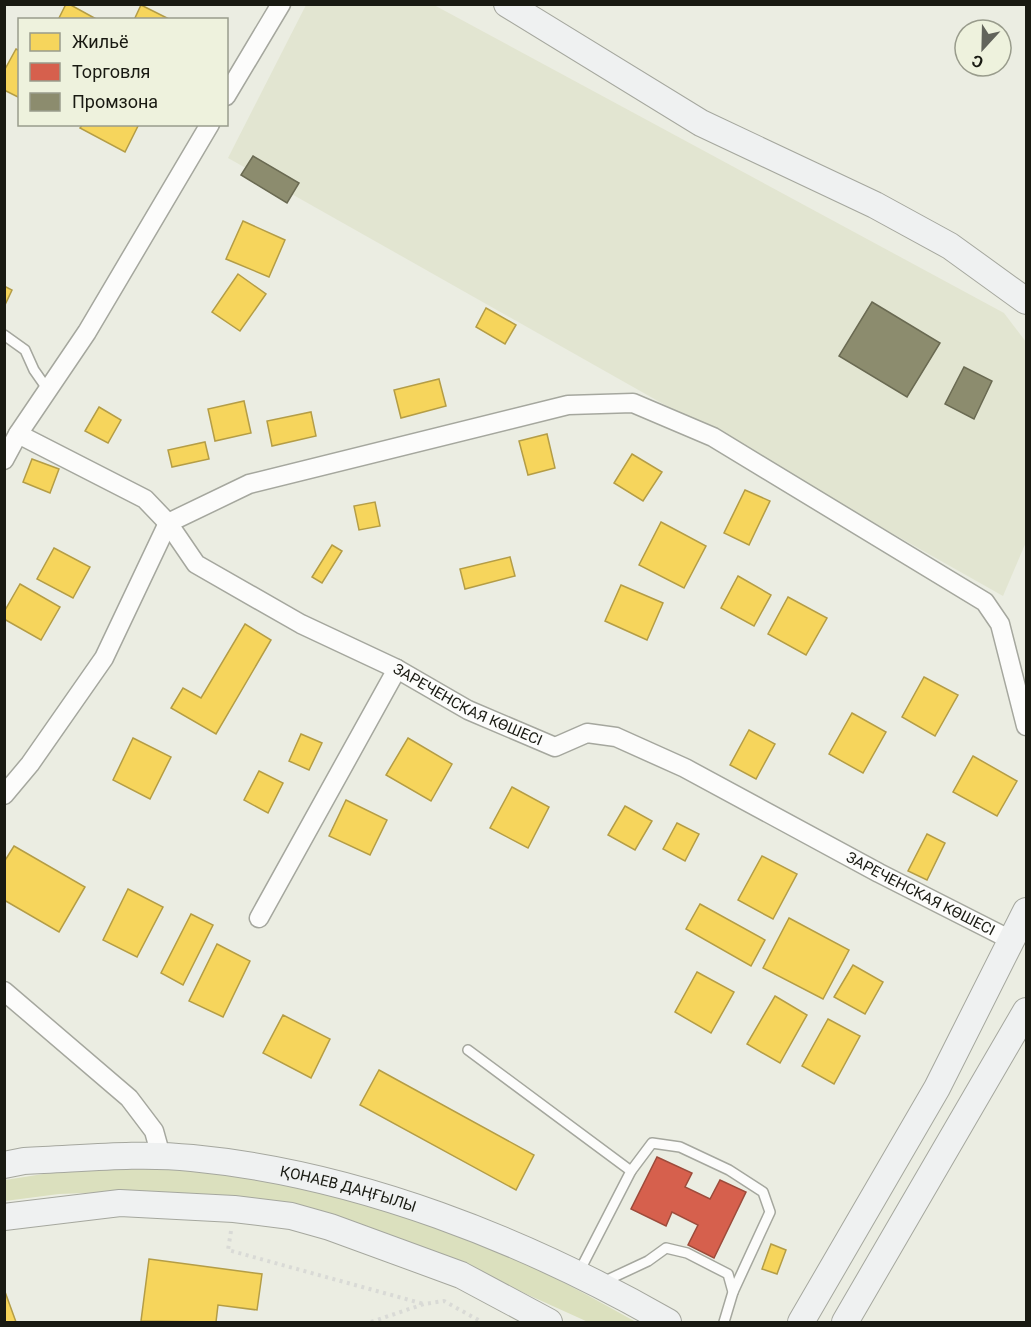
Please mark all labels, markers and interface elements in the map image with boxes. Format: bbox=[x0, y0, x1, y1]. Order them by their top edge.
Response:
legend bbox=[18, 18, 228, 126]
north arrow bbox=[953, 18, 1013, 78]
text: Жильё bbox=[72, 31, 128, 52]
text: С bbox=[969, 51, 986, 72]
text: Торговля bbox=[72, 61, 150, 82]
text: Промзона bbox=[72, 91, 158, 112]
street label: ЗАРЕЧЕНСКАЯ КӨШЕСІ bbox=[390, 660, 545, 750]
street label: ЗАРЕЧЕНСКАЯ КӨШЕСІ bbox=[843, 848, 998, 939]
street label: ҚОНАЕВ ДАҢҒЫЛЫ bbox=[278, 1162, 419, 1216]

